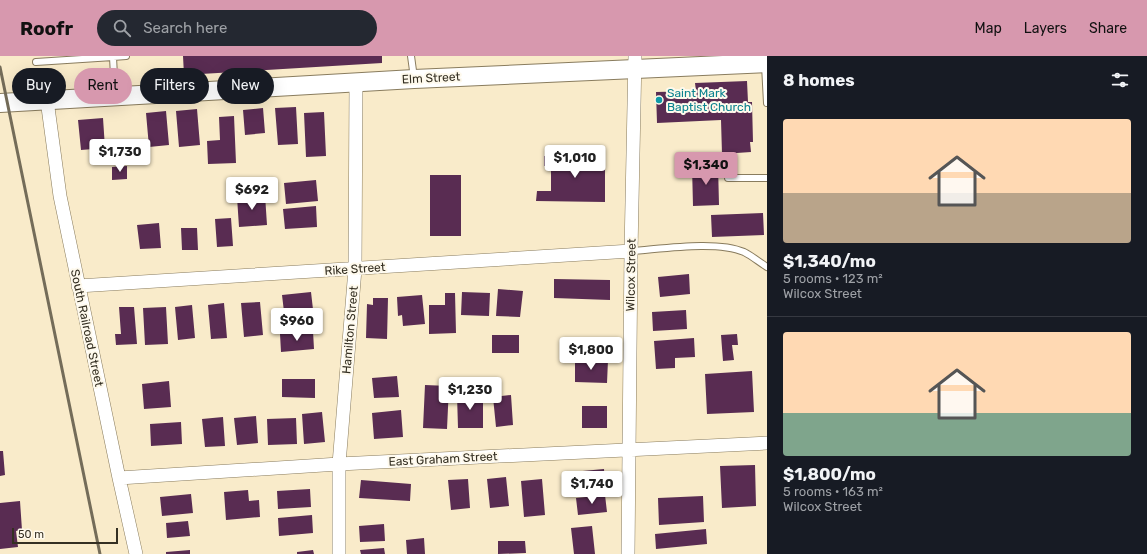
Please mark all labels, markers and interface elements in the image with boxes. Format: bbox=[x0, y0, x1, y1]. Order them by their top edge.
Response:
search box bbox=[97, 10, 377, 46]
text: Roofr bbox=[20, 17, 73, 40]
icon: search bbox=[111, 17, 133, 39]
text: Search here bbox=[143, 19, 227, 37]
text: Map bbox=[975, 20, 1002, 37]
text: Layers bbox=[1024, 20, 1067, 37]
text: Share bbox=[1089, 20, 1127, 37]
chip: Buy bbox=[12, 68, 66, 104]
chip: Rent bbox=[74, 68, 132, 104]
chip: Filters bbox=[140, 68, 209, 104]
chip: New bbox=[217, 68, 274, 104]
street label: Elm Street bbox=[401, 69, 461, 87]
icon: filters bbox=[1109, 69, 1131, 91]
text: 8 homes bbox=[783, 70, 855, 90]
place label: Saint Mark Baptist Church bbox=[667, 86, 751, 114]
marker: Saint Mark Baptist Church bbox=[654, 95, 664, 105]
pin: $1,730 bbox=[87, 139, 153, 173]
text: $1,730 bbox=[98, 144, 142, 159]
pin: $1,010 bbox=[542, 145, 608, 179]
icon: home bbox=[921, 145, 993, 217]
text: $1,010 bbox=[554, 150, 596, 165]
pin: $1,340 bbox=[673, 152, 739, 186]
text: $1,340 bbox=[683, 157, 729, 172]
pin: $692 bbox=[228, 177, 276, 211]
text: $692 bbox=[235, 182, 269, 197]
street label: Wilcox Street bbox=[623, 238, 639, 312]
text: $1,340/mo bbox=[783, 251, 876, 271]
street label: Rike Street bbox=[324, 260, 386, 278]
street label: South Railroad Street bbox=[68, 268, 106, 388]
text: 5 rooms · 123 m² bbox=[783, 271, 883, 286]
street label: Hamilton Street bbox=[339, 285, 361, 375]
text: Wilcox Street bbox=[783, 286, 862, 301]
pin: $960 bbox=[273, 308, 321, 342]
text: $960 bbox=[280, 313, 314, 328]
pin: $1,800 bbox=[558, 337, 624, 371]
text: $1,800 bbox=[568, 342, 614, 357]
icon: home bbox=[921, 358, 993, 430]
pin: $1,230 bbox=[437, 377, 503, 411]
text: $1,230 bbox=[448, 382, 492, 397]
street label: East Graham Street bbox=[388, 449, 498, 469]
text: $1,800/mo bbox=[783, 464, 876, 484]
pin: $1,740 bbox=[559, 471, 625, 505]
text: $1,740 bbox=[570, 476, 614, 491]
text: 5 rooms · 163 m² bbox=[783, 484, 883, 499]
text: Wilcox Street bbox=[783, 499, 862, 514]
scale bar bbox=[12, 526, 118, 545]
text: 50 m bbox=[18, 528, 44, 541]

